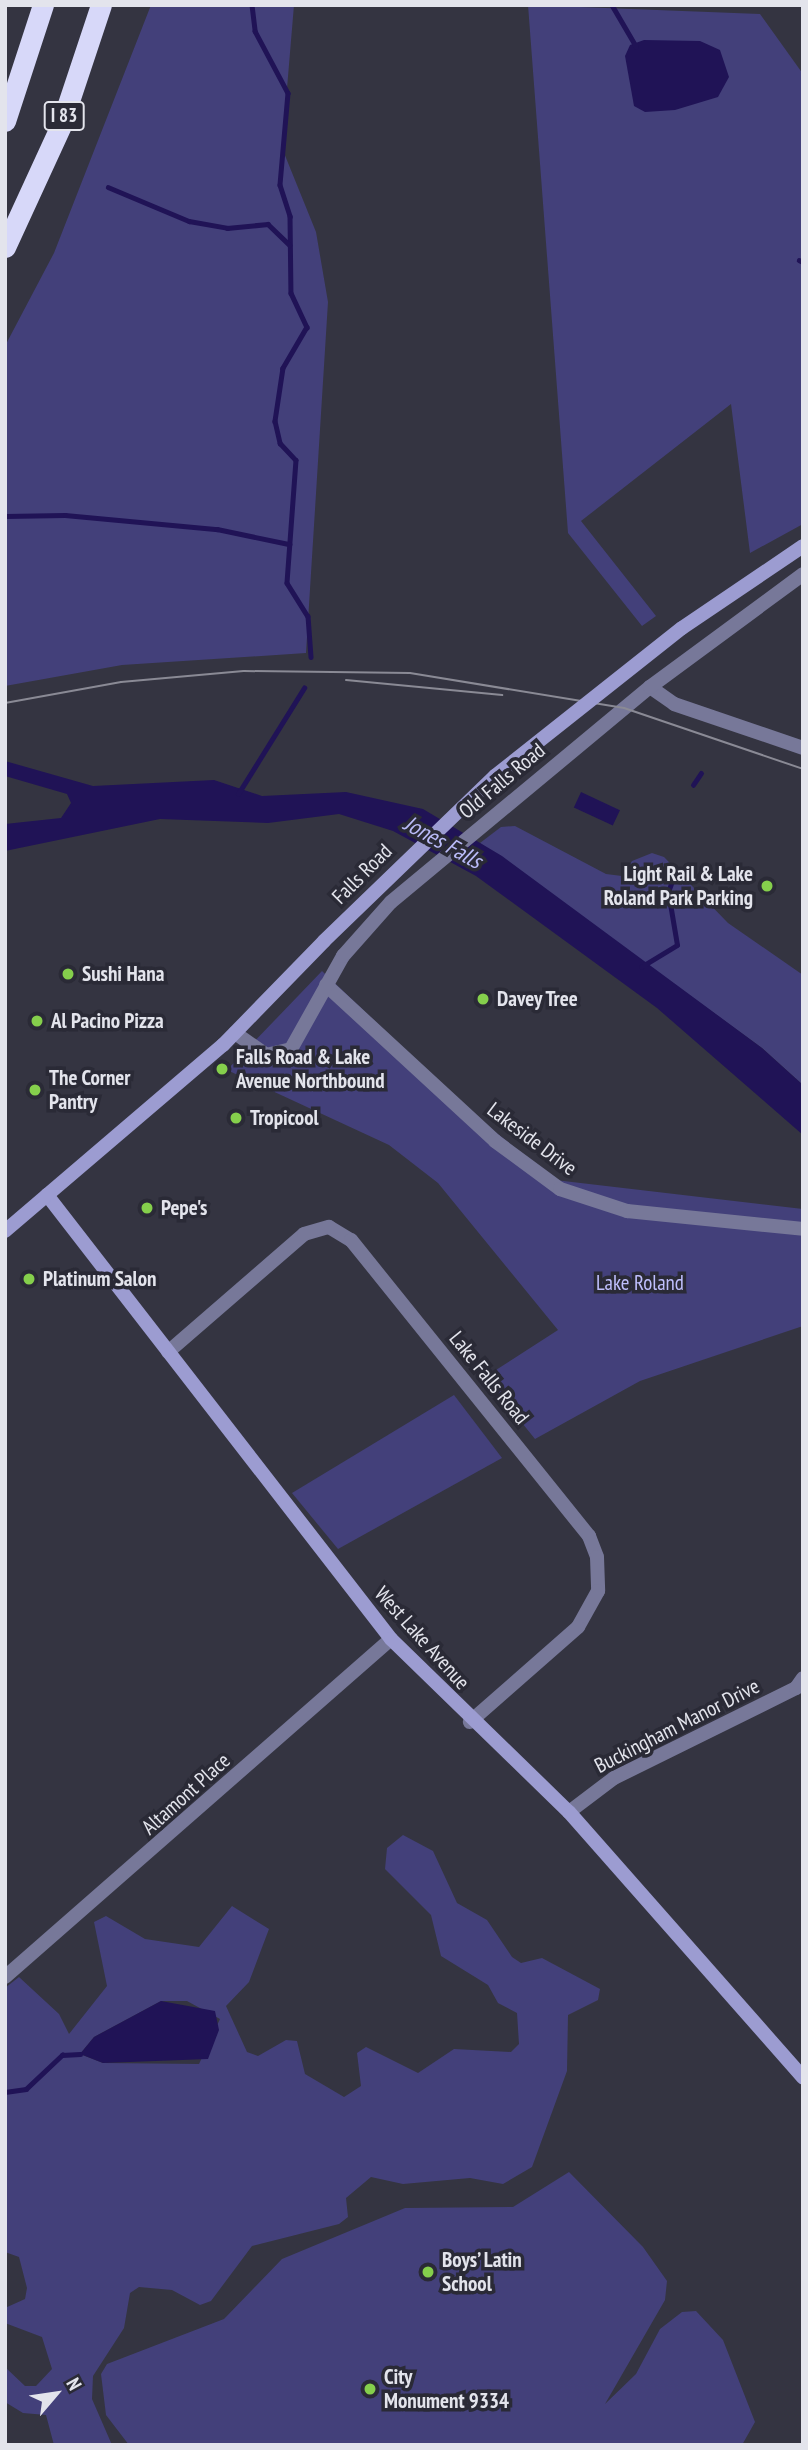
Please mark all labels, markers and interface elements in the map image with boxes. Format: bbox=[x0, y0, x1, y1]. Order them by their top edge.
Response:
road number: I 83 bbox=[43, 100, 85, 132]
street label: Old Falls Road bbox=[454, 738, 550, 824]
water label: Jones Falls bbox=[399, 809, 487, 875]
street label: Falls Road bbox=[327, 839, 397, 909]
place label: Light Rail & Lake Roland Park Parking bbox=[603, 861, 753, 911]
marker: Light Rail & Lake Roland Park Parking bbox=[759, 878, 775, 894]
place label: Sushi Hana bbox=[82, 961, 164, 987]
marker: Sushi Hana bbox=[60, 966, 76, 982]
place label: Davey Tree bbox=[497, 986, 579, 1012]
marker: Davey Tree bbox=[475, 991, 491, 1007]
place label: Al Pacino Pizza bbox=[51, 1008, 164, 1034]
marker: Al Pacino Pizza bbox=[29, 1013, 45, 1029]
place label: Falls Road & Lake Avenue Northbound bbox=[236, 1044, 385, 1094]
marker: Falls Road & Lake Avenue Northbound bbox=[214, 1061, 230, 1077]
place label: The Corner Pantry bbox=[49, 1065, 131, 1115]
marker: The Corner Pantry bbox=[27, 1082, 43, 1098]
street label: Lakeside Drive bbox=[482, 1097, 582, 1181]
place label: Tropicool bbox=[250, 1105, 319, 1131]
marker: Tropicool bbox=[228, 1110, 244, 1126]
place label: Pepe's bbox=[161, 1195, 207, 1221]
marker: Pepe's bbox=[139, 1200, 155, 1216]
place label: Platinum Salon bbox=[43, 1266, 156, 1292]
park label: Lake Roland bbox=[596, 1270, 684, 1296]
marker: Platinum Salon bbox=[21, 1271, 37, 1287]
street label: Lake Falls Road bbox=[444, 1327, 534, 1429]
street label: West Lake Avenue bbox=[369, 1581, 475, 1695]
street label: Buckingham Manor Drive bbox=[590, 1674, 764, 1778]
street label: Altamont Place bbox=[137, 1748, 235, 1840]
place label: Boys’ Latin School bbox=[442, 2247, 523, 2297]
marker: Boys’ Latin School bbox=[420, 2264, 436, 2280]
north arrow bbox=[21, 2359, 91, 2429]
place label: City Monument 9334 bbox=[384, 2364, 509, 2414]
text: N bbox=[61, 2374, 87, 2394]
marker: City Monument 9334 bbox=[362, 2381, 378, 2397]

